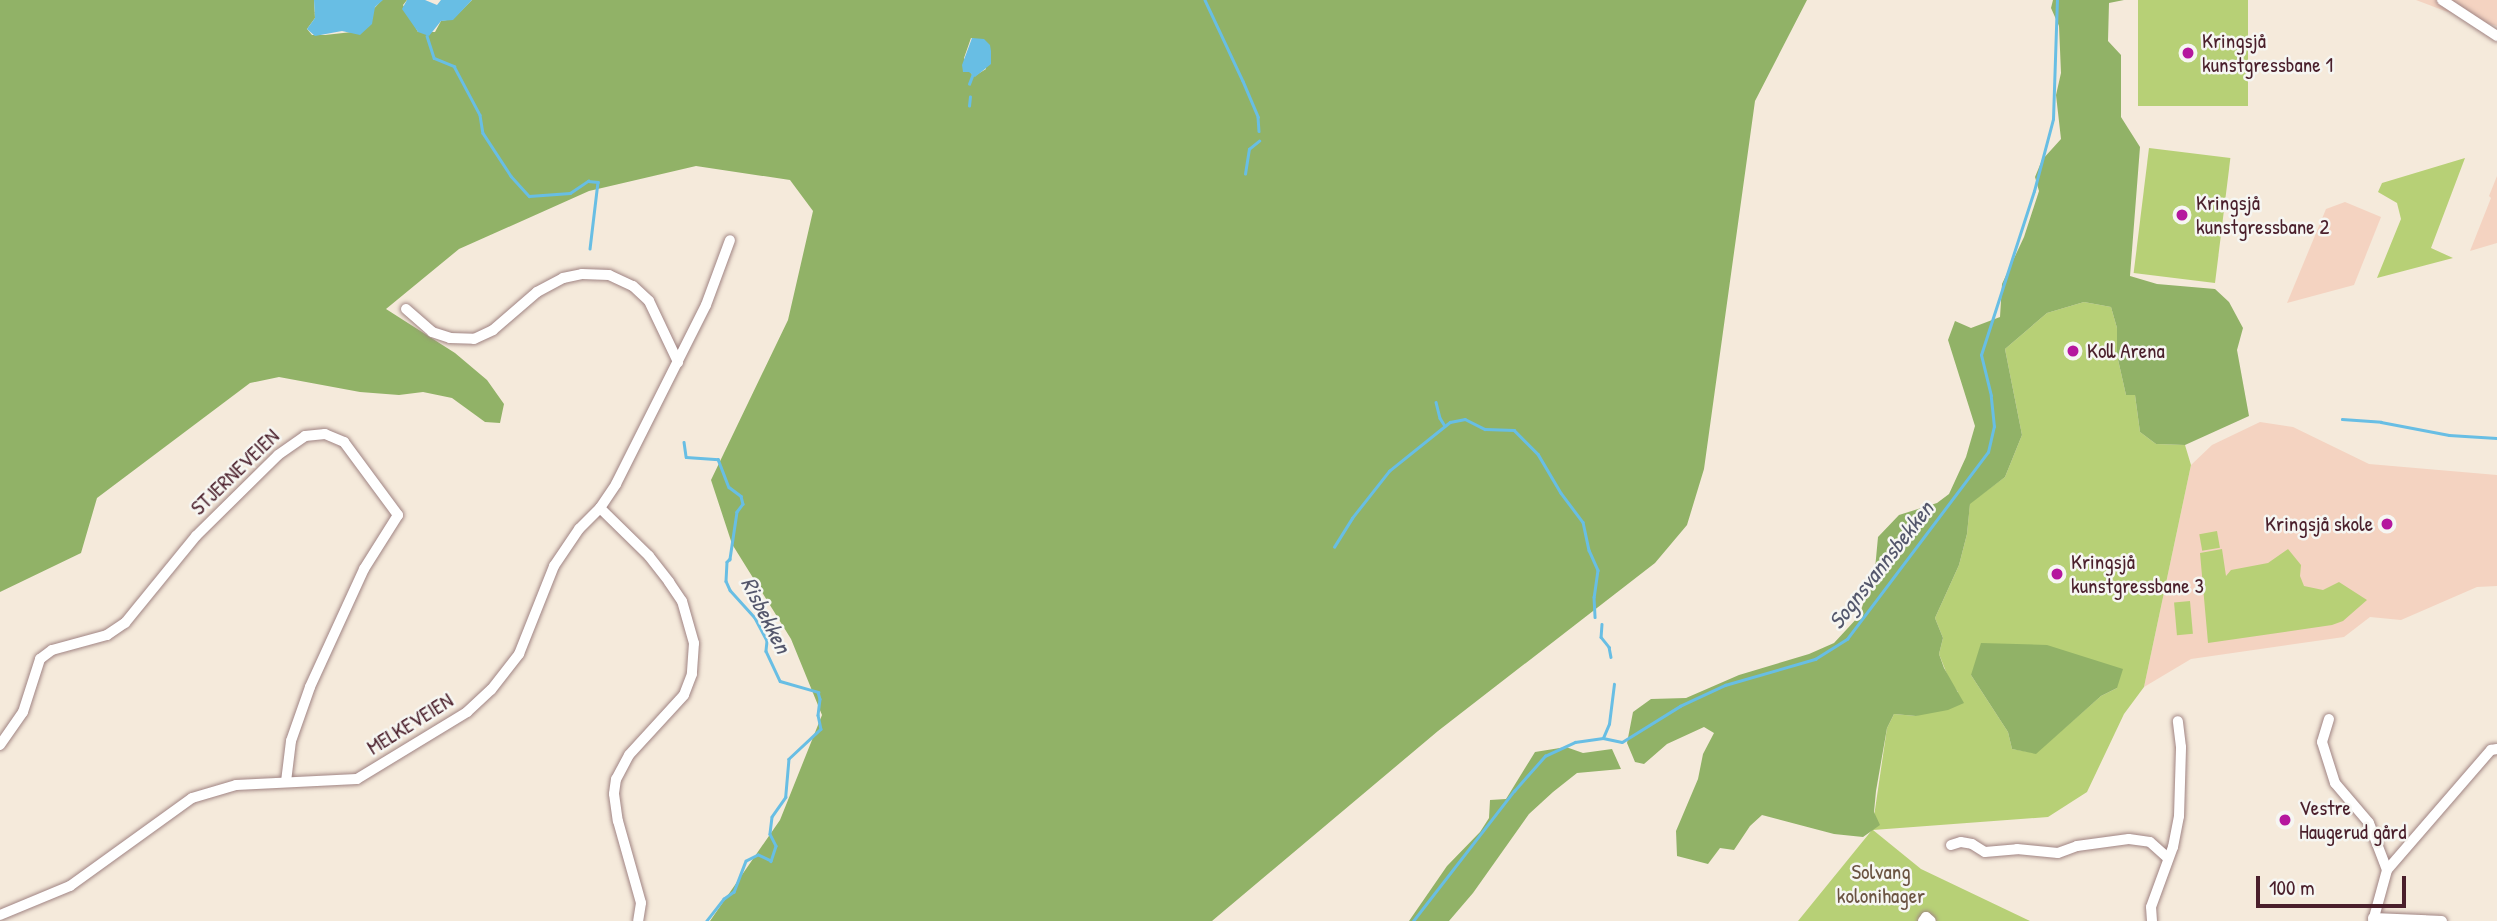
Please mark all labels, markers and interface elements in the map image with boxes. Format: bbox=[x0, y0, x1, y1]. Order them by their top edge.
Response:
place label: Kringsjå kunstgressbane 1 bbox=[2202, 28, 2333, 78]
marker: Kringsjå kunstgressbane 1 bbox=[2180, 45, 2196, 61]
place label: Kringsjå kunstgressbane 2 bbox=[2196, 190, 2329, 240]
marker: Kringsjå kunstgressbane 2 bbox=[2174, 207, 2190, 223]
place label: Koll Arena bbox=[2087, 338, 2165, 364]
marker: Koll Arena bbox=[2065, 343, 2081, 359]
street label: STJERNEVEIEN bbox=[186, 424, 284, 520]
water label: Sognsvannsbekken bbox=[1823, 496, 1939, 634]
place label: Kringsjå skole bbox=[2265, 511, 2373, 537]
marker: Kringsjå skole bbox=[2379, 516, 2395, 532]
place label: Kringsjå kunstgressbane 3 bbox=[2071, 549, 2204, 599]
marker: Kringsjå kunstgressbane 3 bbox=[2049, 566, 2065, 582]
water label: Risbekken bbox=[735, 572, 797, 658]
street label: MELKEVEIEN bbox=[362, 688, 458, 760]
place label: Vestre Haugerud gård bbox=[2299, 795, 2407, 845]
marker: Vestre Haugerud gård bbox=[2277, 812, 2293, 828]
park label: Solvang kolonihager bbox=[1837, 859, 1925, 909]
scale bar bbox=[2259, 862, 2410, 906]
text: 100 m bbox=[2269, 873, 2315, 902]

